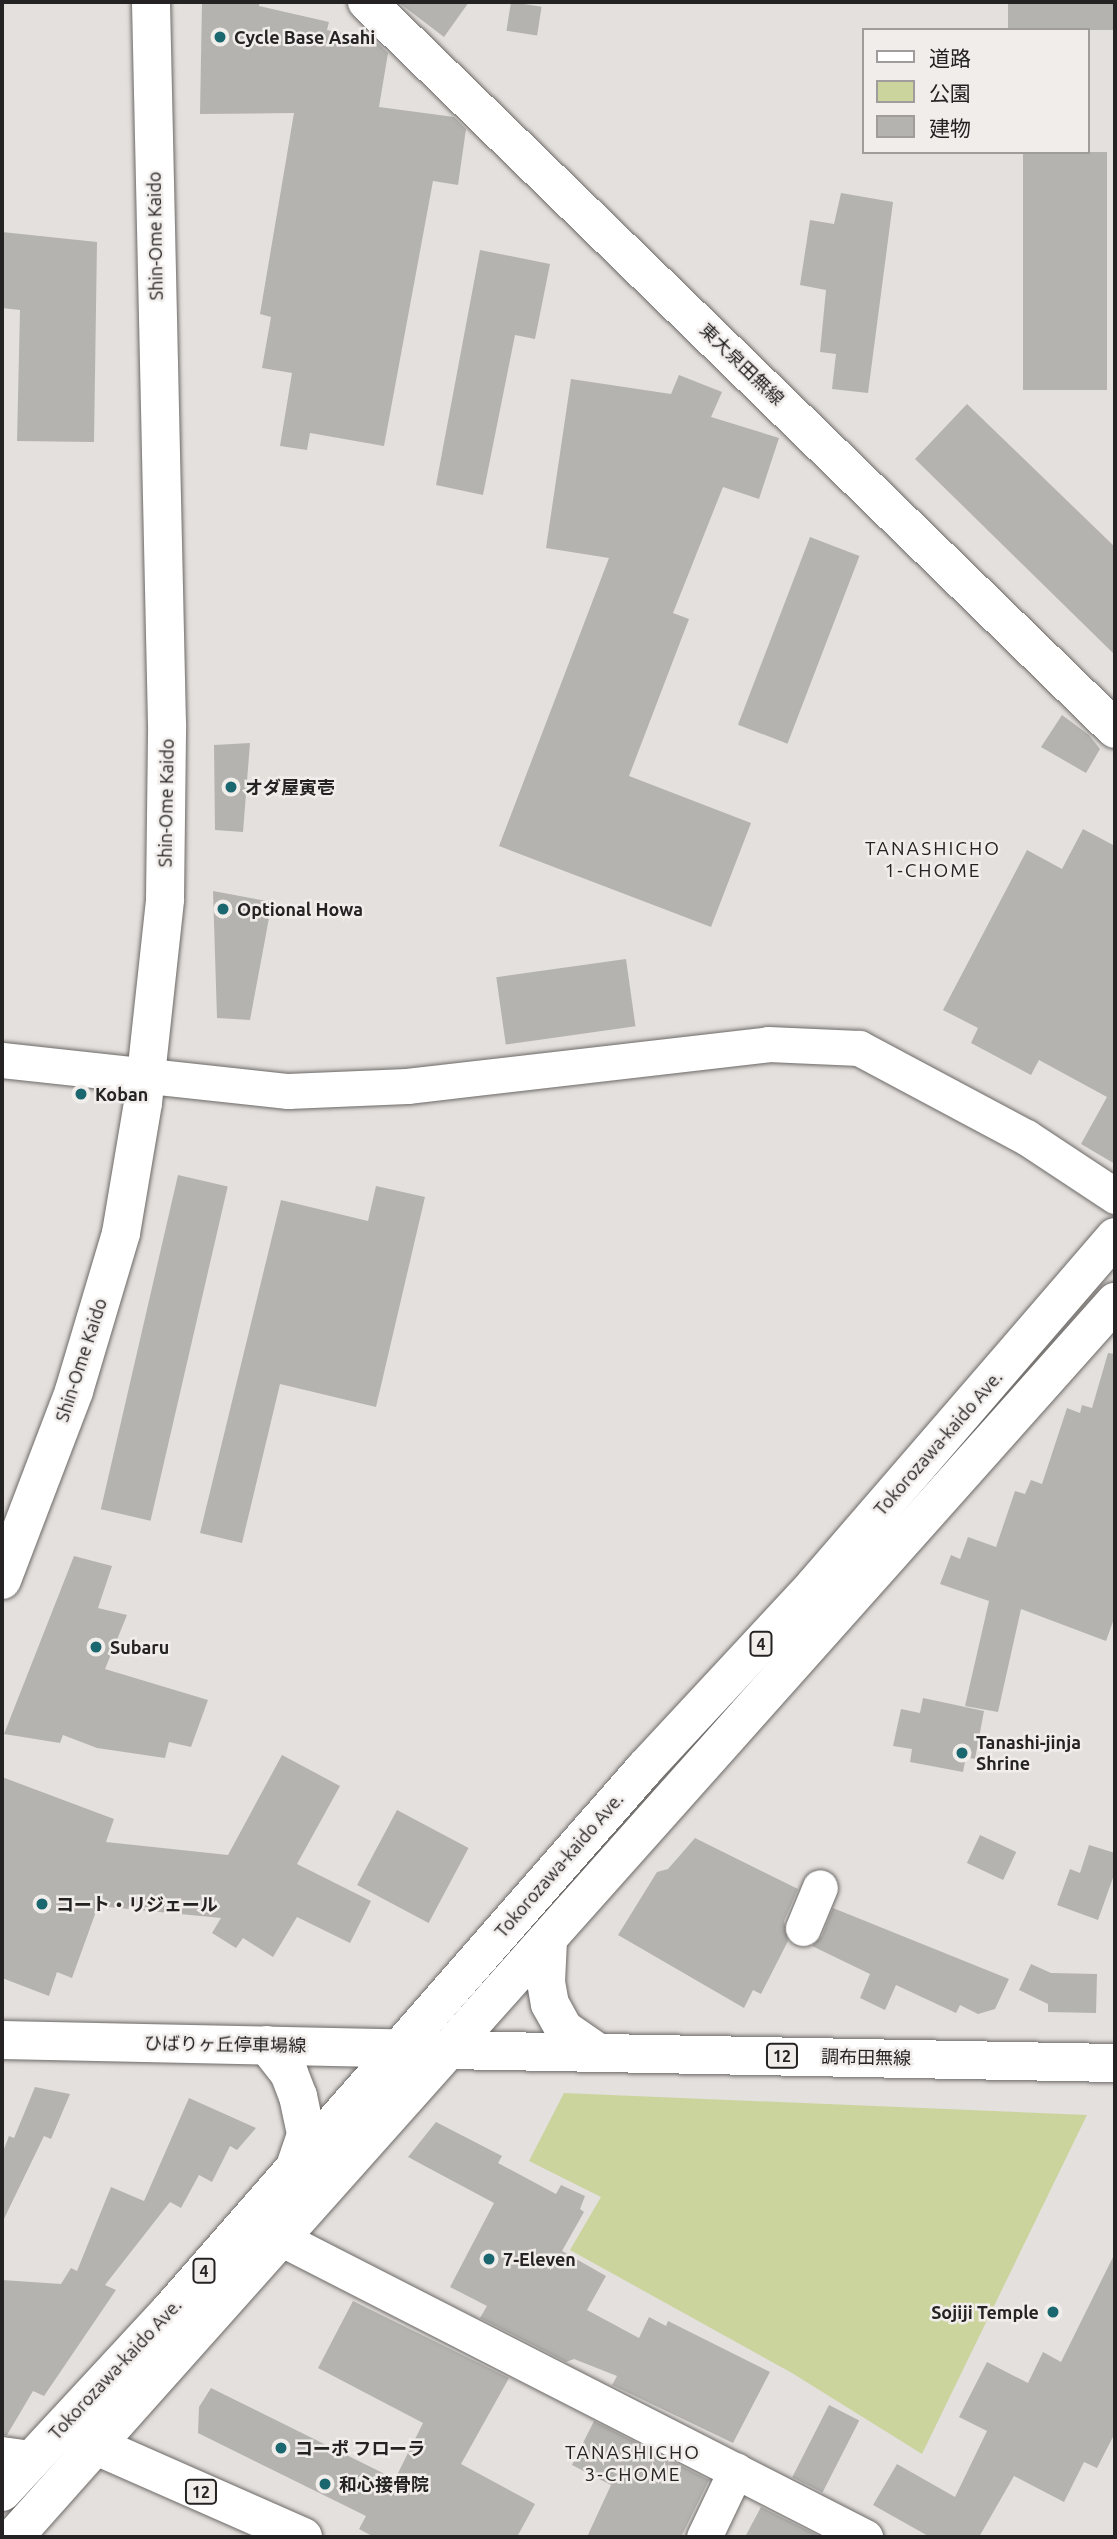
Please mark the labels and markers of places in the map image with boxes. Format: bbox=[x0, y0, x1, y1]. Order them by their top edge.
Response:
place label: Cycle Base Asahi bbox=[234, 26, 375, 48]
marker: Cycle Base Asahi bbox=[212, 29, 228, 45]
place label: オダ屋寅壱 bbox=[245, 776, 335, 798]
marker: オダ屋寅壱 bbox=[223, 779, 239, 795]
place label: Optional Howa bbox=[237, 898, 363, 920]
marker: Optional Howa bbox=[215, 901, 231, 917]
place label: Koban bbox=[95, 1083, 148, 1105]
marker: Koban bbox=[73, 1086, 89, 1102]
place label: Subaru bbox=[110, 1636, 169, 1658]
marker: Subaru bbox=[88, 1639, 104, 1655]
place label: Tanashi-jinja Shrine bbox=[976, 1732, 1081, 1774]
marker: Tanashi-jinja Shrine bbox=[954, 1745, 970, 1761]
place label: コート・リジェール bbox=[56, 1893, 218, 1915]
marker: コート・リジェール bbox=[34, 1896, 50, 1912]
place label: 7-Eleven bbox=[503, 2248, 576, 2270]
marker: 7-Eleven bbox=[481, 2251, 497, 2267]
place label: Sojiji Temple bbox=[931, 2301, 1039, 2323]
marker: Sojiji Temple bbox=[1045, 2304, 1061, 2320]
place label: コーポ フローラ bbox=[295, 2437, 425, 2459]
marker: コーポ フローラ bbox=[273, 2440, 289, 2456]
place label: 和心接骨院 bbox=[339, 2473, 429, 2495]
marker: 和心接骨院 bbox=[317, 2476, 333, 2492]

